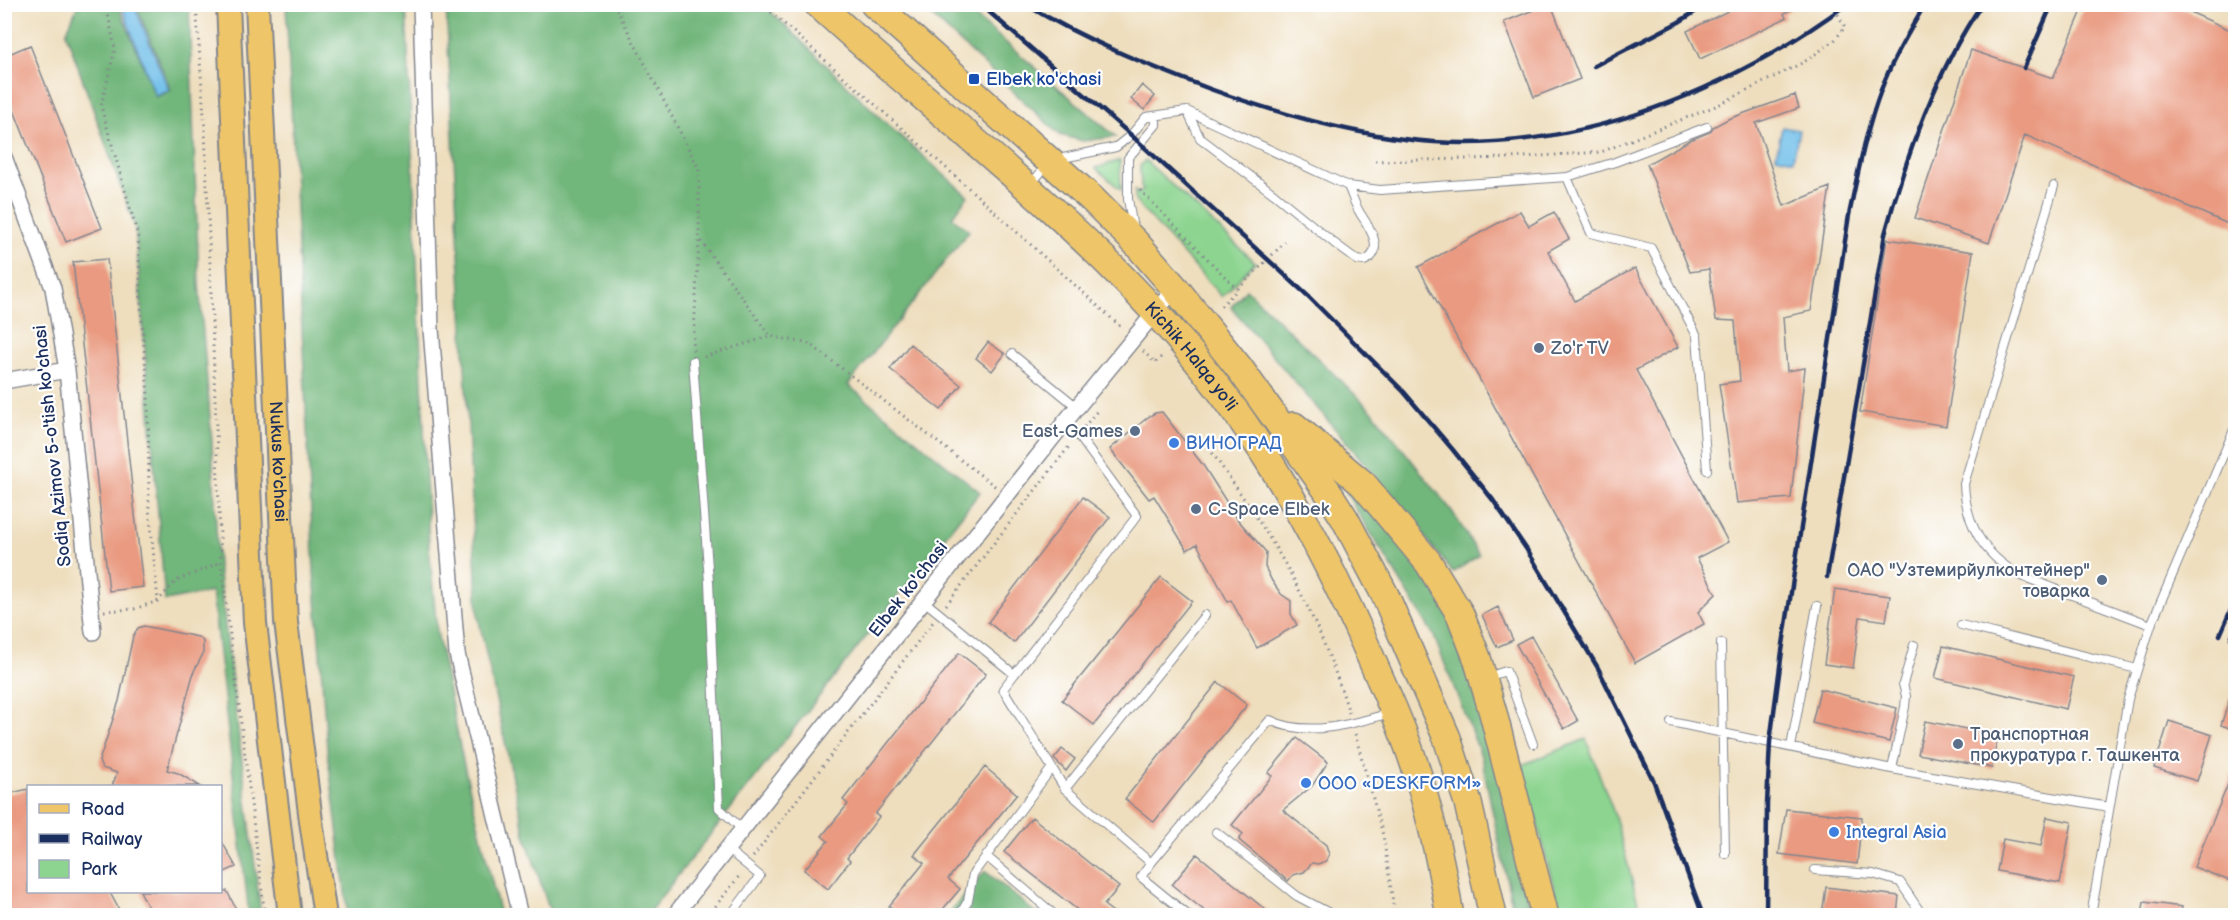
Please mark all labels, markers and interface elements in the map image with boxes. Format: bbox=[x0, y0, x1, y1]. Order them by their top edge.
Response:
place label: Elbek ko'chasi bbox=[986, 69, 1101, 90]
marker: Elbek ko'chasi bbox=[967, 72, 981, 86]
street label: Kichik Halqa yo'li bbox=[1140, 298, 1242, 415]
street label: Sodiq Azimov 5-o'tish ko'chasi bbox=[29, 324, 76, 568]
place label: Zo'r TV bbox=[1550, 338, 1609, 359]
marker: Zo'r TV bbox=[1532, 341, 1546, 355]
street label: Nukus ko'chasi bbox=[265, 400, 291, 523]
place label: East-Games bbox=[1022, 421, 1123, 442]
marker: East-Games bbox=[1128, 424, 1142, 438]
place label: ВИНОГРАД bbox=[1186, 433, 1282, 454]
marker: ВИНОГРАД bbox=[1167, 436, 1181, 450]
place label: C-Space Elbek bbox=[1208, 499, 1330, 520]
marker: C-Space Elbek bbox=[1189, 502, 1203, 516]
street label: Elbek ko'chasi bbox=[865, 537, 952, 641]
place label: ОАО "Узтемирйулконтейнер" товарка bbox=[1847, 560, 2090, 602]
marker: ОАО "Узтемирйулконтейнер" товарка bbox=[2095, 573, 2109, 587]
place label: Транспортная прокуратура г. Ташкента bbox=[1970, 724, 2180, 766]
marker: Транспортная прокуратура г. Ташкента bbox=[1951, 737, 1965, 751]
place label: ООО «DESKFORM» bbox=[1318, 773, 1481, 794]
marker: ООО «DESKFORM» bbox=[1299, 776, 1313, 790]
legend bbox=[27, 785, 222, 893]
text: Road bbox=[81, 799, 125, 820]
place label: Integral Asia bbox=[1846, 822, 1947, 843]
marker: Integral Asia bbox=[1827, 825, 1841, 839]
text: Railway bbox=[81, 829, 143, 850]
text: Park bbox=[81, 859, 117, 880]

